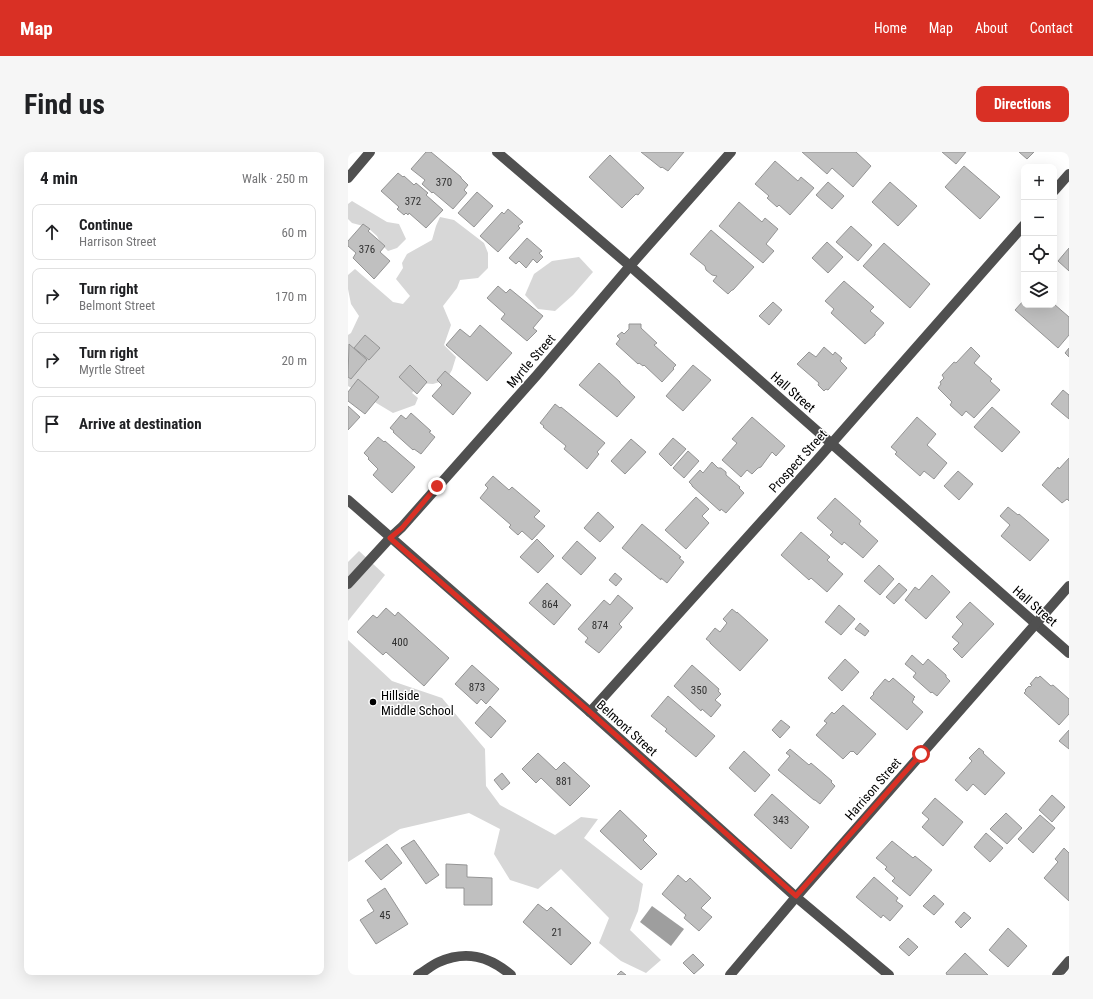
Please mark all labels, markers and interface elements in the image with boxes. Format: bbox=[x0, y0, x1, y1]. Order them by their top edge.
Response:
text: Map bbox=[20, 17, 53, 40]
text: Home bbox=[874, 20, 907, 36]
text: Map bbox=[929, 20, 953, 36]
text: About bbox=[975, 20, 1008, 36]
text: Contact bbox=[1030, 20, 1073, 36]
button: Directions bbox=[976, 86, 1069, 122]
text: Find us bbox=[24, 88, 105, 121]
map controls bbox=[1021, 164, 1057, 308]
button: + bbox=[1021, 164, 1057, 200]
text: 4 min bbox=[40, 168, 78, 188]
text: Walk · 250 m bbox=[242, 171, 308, 186]
house number: 370 bbox=[436, 176, 452, 189]
house number: 372 bbox=[405, 195, 421, 208]
button: − bbox=[1021, 200, 1057, 236]
text: Continue bbox=[79, 216, 133, 234]
icon: ahead bbox=[41, 221, 63, 243]
text: 60 m bbox=[281, 225, 307, 240]
text: Harrison Street bbox=[79, 234, 156, 249]
button: locate bbox=[1021, 236, 1057, 272]
house number: 376 bbox=[359, 243, 375, 256]
button: layers bbox=[1021, 272, 1057, 308]
text: Turn right bbox=[79, 280, 138, 298]
icon: right bbox=[41, 285, 63, 307]
text: 170 m bbox=[275, 289, 307, 304]
text: Belmont Street bbox=[79, 298, 155, 313]
street label: Myrtle Street bbox=[504, 331, 558, 391]
text: Turn right bbox=[79, 344, 138, 362]
icon: right bbox=[41, 349, 63, 371]
text: 20 m bbox=[281, 353, 307, 368]
text: Myrtle Street bbox=[79, 362, 145, 377]
street label: Hall Street bbox=[768, 369, 818, 415]
icon: arrive bbox=[41, 413, 63, 435]
text: Arrive at destination bbox=[79, 415, 202, 433]
street label: Prospect Street bbox=[766, 426, 830, 495]
route end bbox=[428, 477, 446, 495]
street label: Hall Street bbox=[1010, 583, 1060, 629]
house number: 864 bbox=[542, 598, 559, 611]
house number: 874 bbox=[592, 619, 609, 632]
house number: 400 bbox=[392, 636, 408, 649]
house number: 873 bbox=[469, 681, 485, 694]
house number: 350 bbox=[691, 684, 707, 697]
place label: Hillside Middle School bbox=[381, 688, 454, 718]
marker: Hillside Middle School bbox=[368, 697, 378, 707]
street label: Belmont Street bbox=[594, 697, 660, 759]
route start bbox=[912, 745, 930, 763]
street label: Harrison Street bbox=[842, 755, 904, 823]
house number: 881 bbox=[556, 775, 572, 788]
house number: 343 bbox=[773, 814, 789, 827]
house number: 45 bbox=[380, 909, 390, 922]
house number: 21 bbox=[552, 926, 562, 939]

